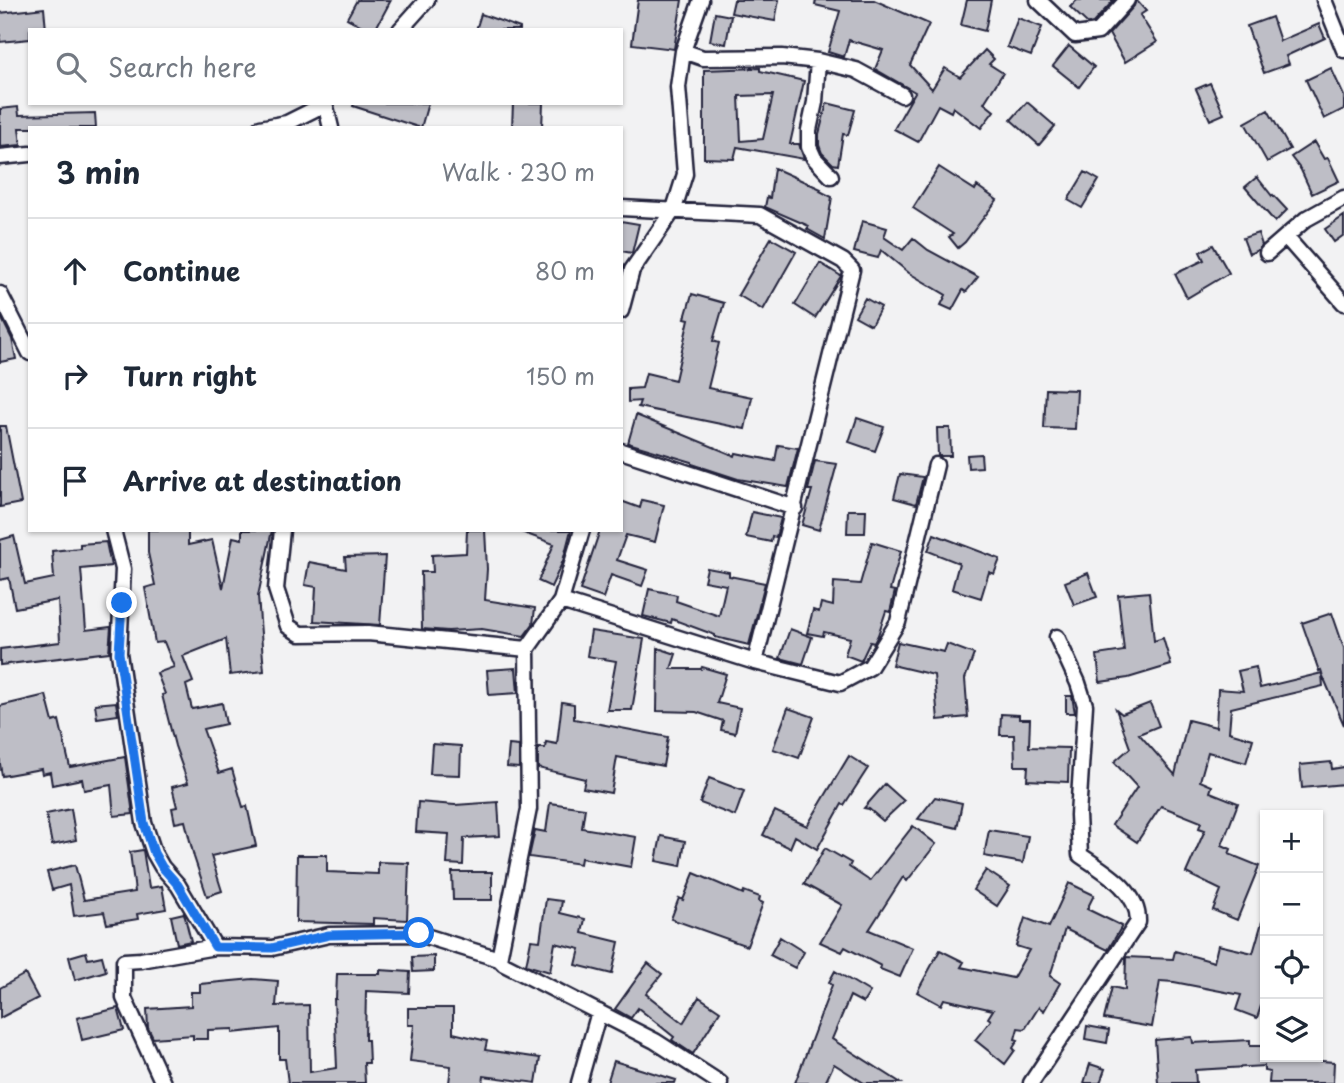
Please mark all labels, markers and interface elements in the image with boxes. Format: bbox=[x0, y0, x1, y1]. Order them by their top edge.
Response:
search box bbox=[28, 28, 623, 105]
text: Search here bbox=[108, 47, 257, 86]
icon: search bbox=[52, 48, 90, 86]
text: 3 min bbox=[56, 149, 141, 194]
text: Walk · 230 m bbox=[442, 154, 595, 189]
text: Continue bbox=[123, 251, 240, 290]
icon: ahead bbox=[56, 252, 94, 290]
text: 80 m bbox=[535, 253, 595, 288]
text: Turn right bbox=[123, 356, 257, 395]
icon: right bbox=[56, 357, 94, 395]
text: 150 m bbox=[526, 358, 595, 393]
text: Arrive at destination bbox=[123, 461, 402, 500]
icon: arrive bbox=[56, 462, 94, 500]
route end bbox=[106, 587, 137, 618]
map controls bbox=[1260, 810, 1323, 1062]
button: + bbox=[1260, 810, 1323, 873]
button: − bbox=[1260, 873, 1323, 936]
route start bbox=[403, 917, 434, 948]
button: locate bbox=[1260, 936, 1323, 999]
button: layers bbox=[1260, 999, 1323, 1062]

